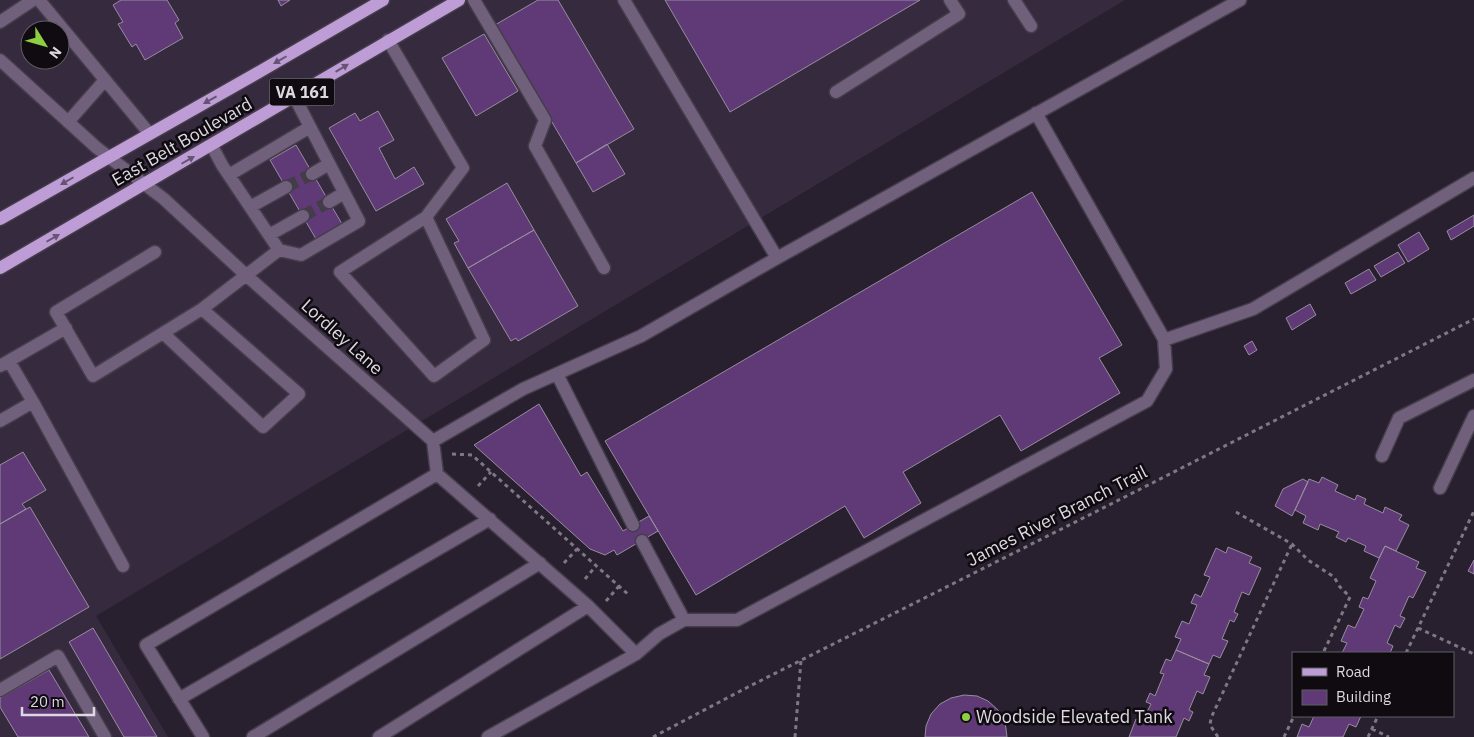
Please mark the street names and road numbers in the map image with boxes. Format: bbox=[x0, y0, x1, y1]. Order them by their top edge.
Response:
road number: VA 161 bbox=[270, 78, 334, 105]
street label: East Belt Boulevard bbox=[107, 92, 256, 191]
street label: Lordley Lane bbox=[297, 294, 388, 380]
street label: James River Branch Trail bbox=[963, 460, 1151, 571]

